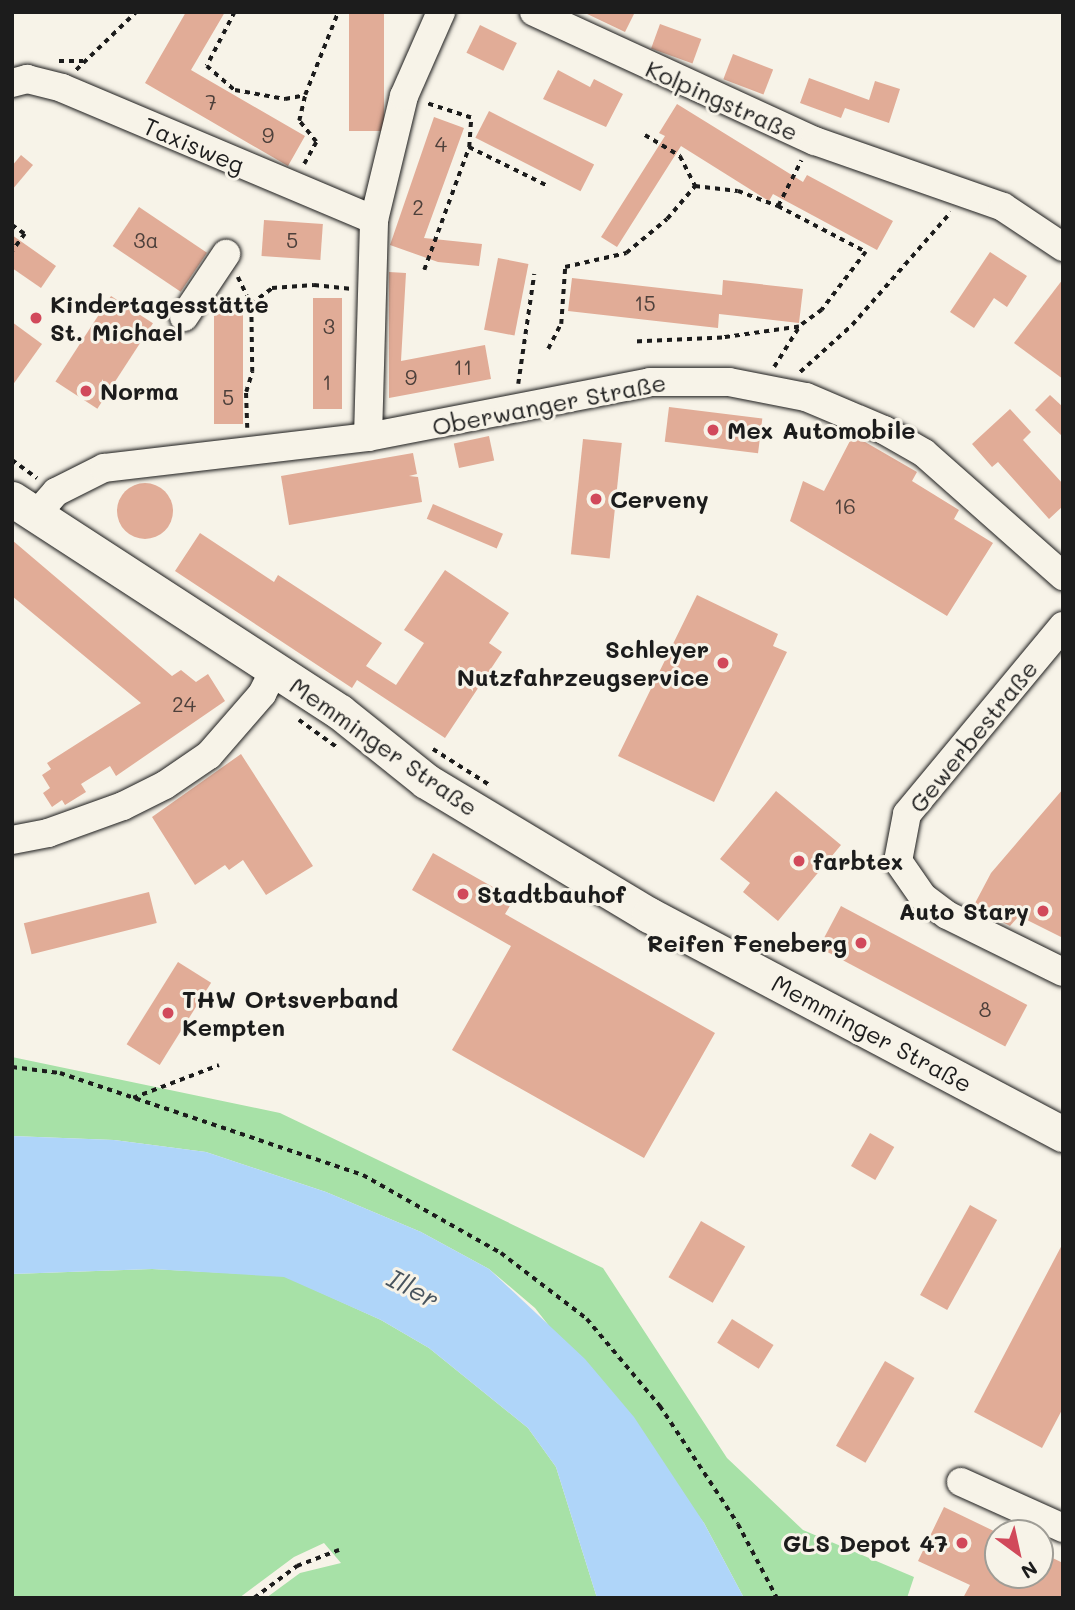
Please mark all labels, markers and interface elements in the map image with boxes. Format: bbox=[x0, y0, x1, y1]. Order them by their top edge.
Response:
street label: Kolpingstraße bbox=[641, 54, 803, 146]
house number: 7 bbox=[205, 89, 217, 115]
street label: Taxisweg bbox=[139, 111, 249, 179]
house number: 9 bbox=[262, 122, 274, 148]
house number: 4 bbox=[435, 131, 447, 157]
house number: 2 bbox=[412, 194, 424, 220]
house number: 3a bbox=[133, 227, 159, 253]
house number: 5 bbox=[286, 227, 298, 253]
place label: Kindertagesstätte St. Michael bbox=[50, 290, 269, 346]
house number: 15 bbox=[634, 290, 656, 316]
marker: Kindertagesstätte St. Michael bbox=[28, 310, 44, 326]
house number: 3 bbox=[323, 313, 335, 339]
house number: 11 bbox=[454, 354, 472, 380]
house number: 9 bbox=[405, 364, 417, 390]
street label: Oberwanger Straße bbox=[430, 367, 668, 441]
house number: 1 bbox=[322, 369, 332, 395]
place label: Norma bbox=[100, 377, 179, 405]
marker: Norma bbox=[78, 383, 94, 399]
house number: 5 bbox=[222, 384, 234, 410]
place label: Mex Automobile bbox=[727, 416, 915, 444]
marker: Mex Automobile bbox=[705, 422, 721, 438]
place label: Cerveny bbox=[610, 485, 709, 513]
marker: Cerveny bbox=[588, 491, 604, 507]
house number: 16 bbox=[834, 493, 856, 519]
place label: Schleyer Nutzfahrzeugservice bbox=[457, 635, 709, 691]
street label: Gewerbestraße bbox=[903, 654, 1043, 818]
marker: Schleyer Nutzfahrzeugservice bbox=[715, 655, 731, 671]
street label: Memminger Straße bbox=[285, 670, 483, 822]
house number: 24 bbox=[172, 691, 196, 717]
place label: farbtex bbox=[813, 847, 903, 875]
marker: farbtex bbox=[791, 853, 807, 869]
place label: Stadtbauhof bbox=[477, 880, 626, 908]
marker: Stadtbauhof bbox=[455, 886, 471, 902]
place label: Auto Stary bbox=[899, 897, 1029, 925]
marker: Auto Stary bbox=[1035, 903, 1051, 919]
place label: Reifen Feneberg bbox=[647, 929, 847, 957]
marker: Reifen Feneberg bbox=[853, 935, 869, 951]
street label: Memminger Straße bbox=[767, 968, 977, 1098]
place label: THW Ortsverband Kempten bbox=[182, 985, 398, 1041]
house number: 8 bbox=[979, 996, 991, 1022]
marker: THW Ortsverband Kempten bbox=[160, 1005, 176, 1021]
water label: Iller bbox=[382, 1263, 444, 1315]
north arrow bbox=[984, 1519, 1054, 1589]
place label: GLS Depot 47 bbox=[783, 1529, 948, 1557]
marker: GLS Depot 47 bbox=[954, 1535, 970, 1551]
text: N bbox=[1017, 1556, 1042, 1585]

